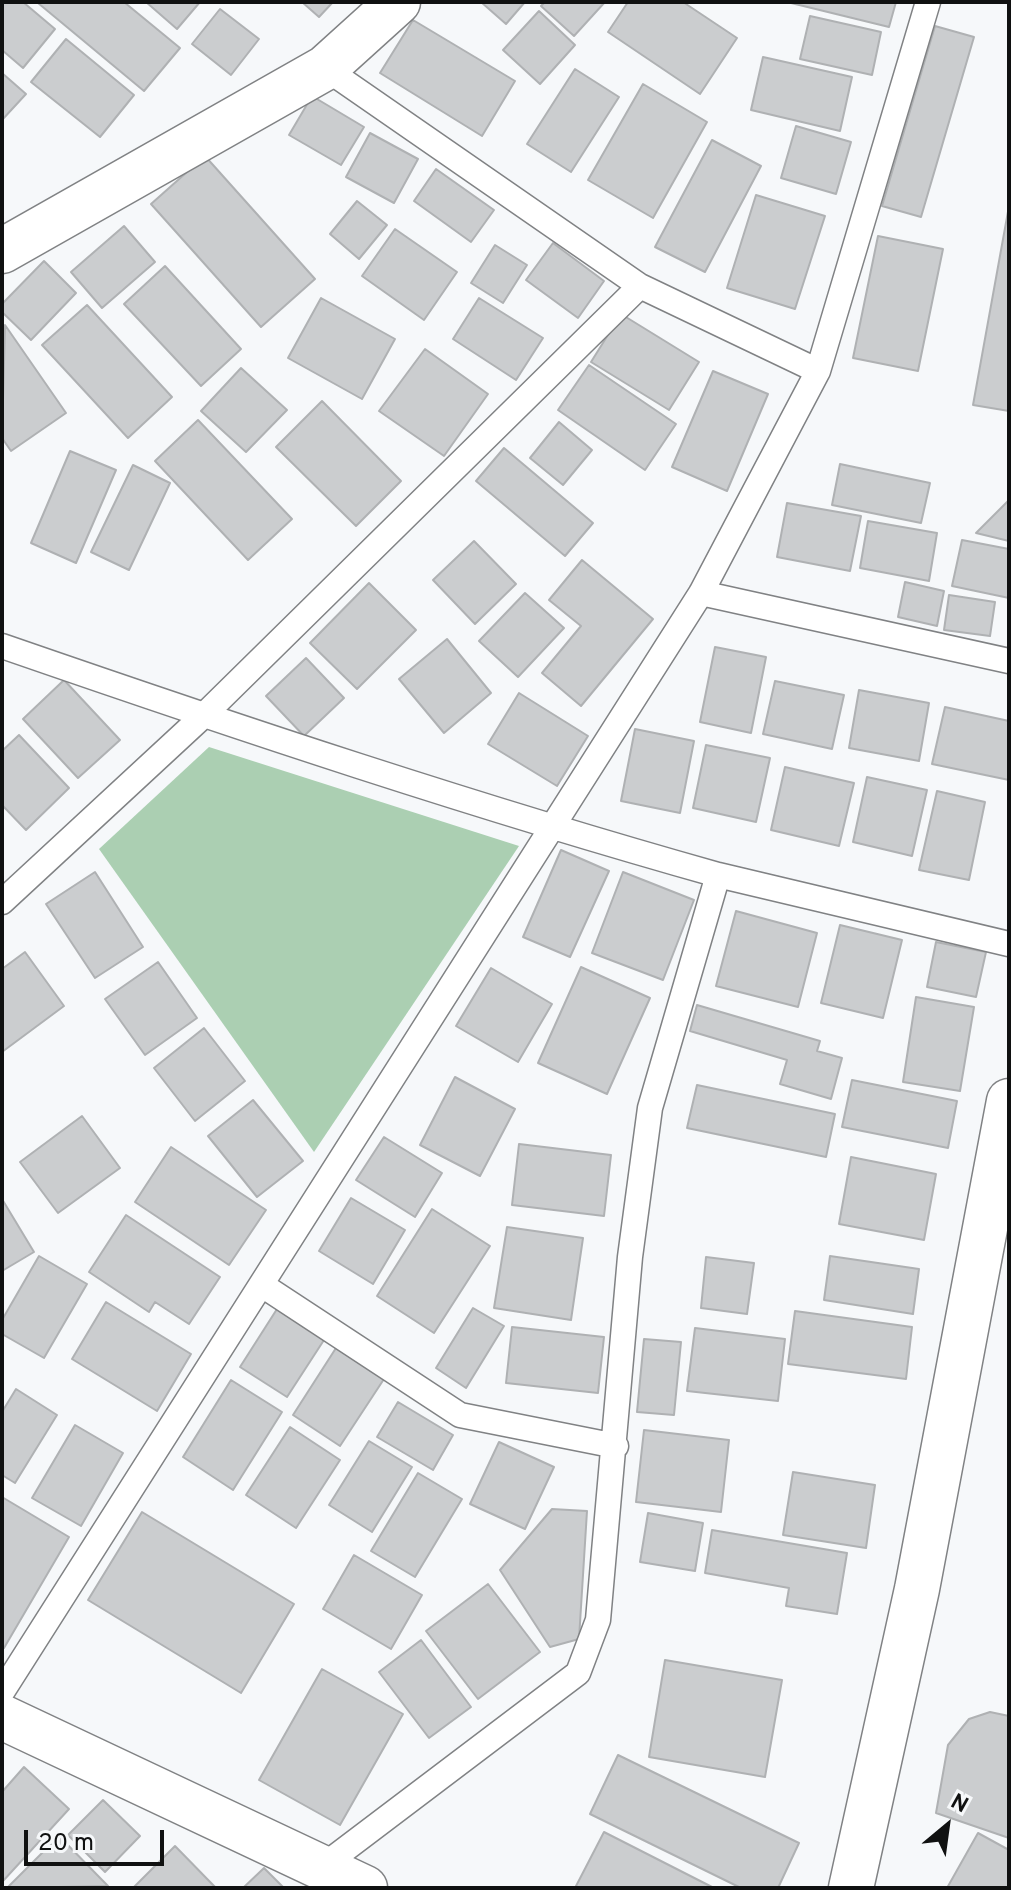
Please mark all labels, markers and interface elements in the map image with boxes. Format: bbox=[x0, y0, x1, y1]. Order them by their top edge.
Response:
north arrow bbox=[907, 1786, 987, 1866]
text: N bbox=[945, 1789, 972, 1820]
scale bar bbox=[28, 1814, 168, 1864]
text: 20 m bbox=[38, 1829, 94, 1859]

